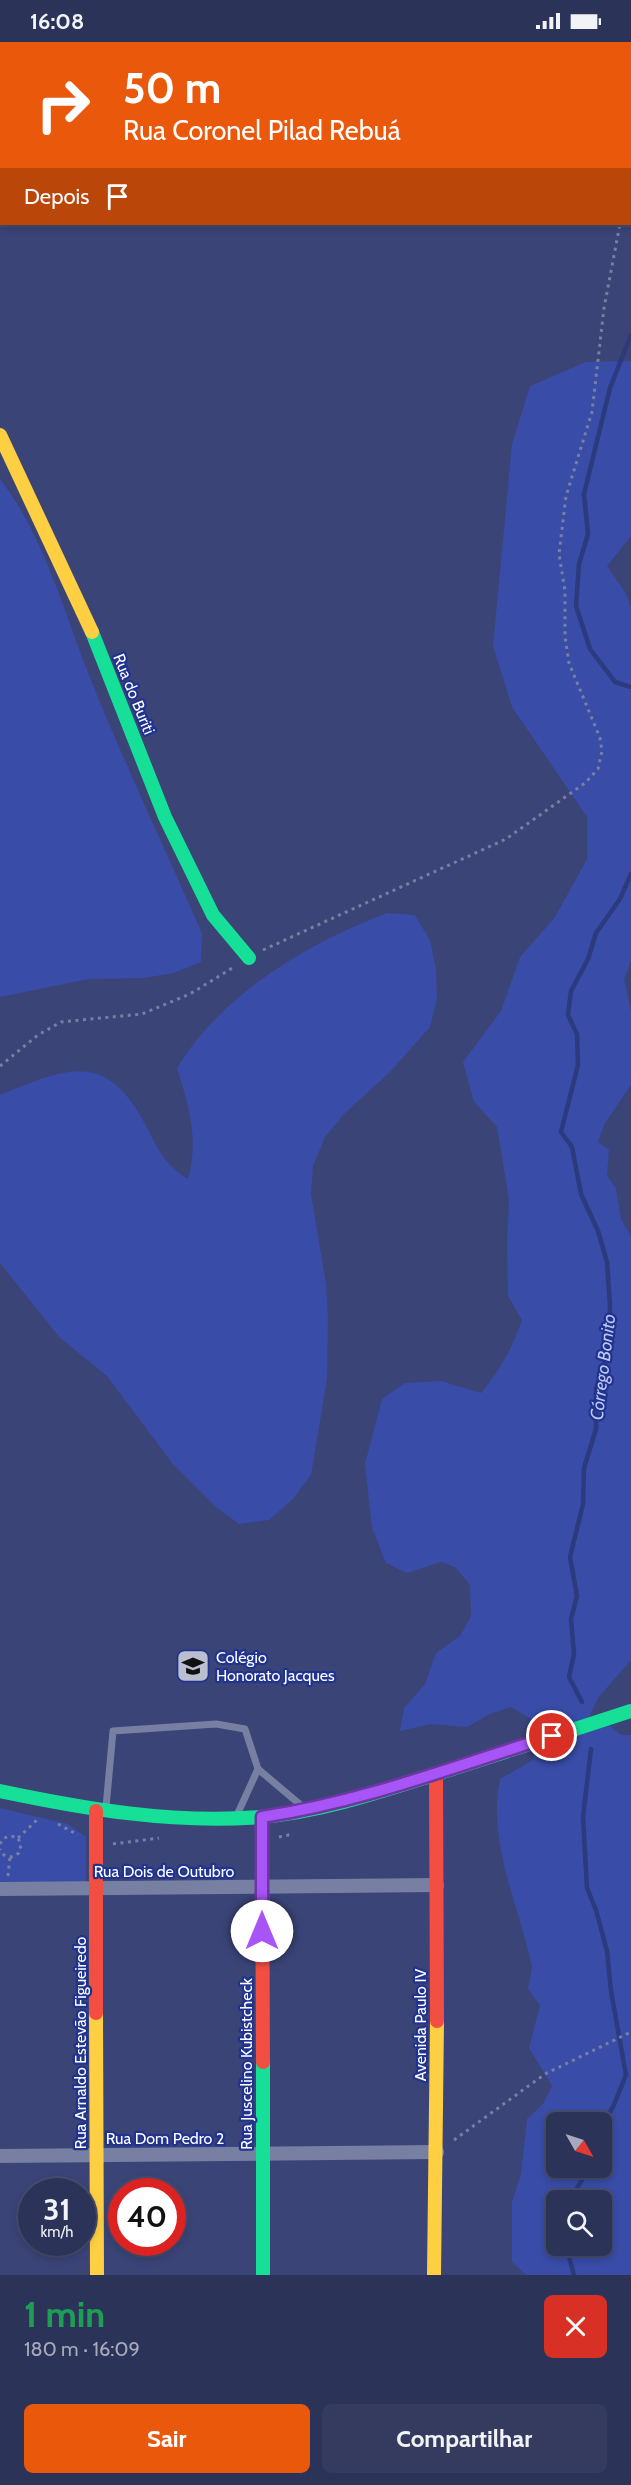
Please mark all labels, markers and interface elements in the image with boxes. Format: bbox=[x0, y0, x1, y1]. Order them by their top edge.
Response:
text: 16:08 bbox=[30, 8, 84, 35]
text: 50 m bbox=[123, 62, 221, 114]
icon: right bbox=[24, 66, 102, 144]
text: Rua Coronel Pilad Rebuá bbox=[123, 114, 401, 147]
icon: arrive bbox=[101, 180, 134, 213]
text: Depois bbox=[24, 183, 89, 210]
street label: Rua do Buriti bbox=[109, 651, 159, 737]
water label: Córrego Bonito bbox=[586, 1313, 620, 1421]
school or university icon: Colégio Honorato Jacques bbox=[175, 1648, 211, 1684]
place label: Colégio Honorato Jacques bbox=[216, 1648, 335, 1685]
pin bbox=[526, 1710, 577, 1761]
icon: arrive bbox=[535, 1719, 568, 1752]
street label: Rua Dois de Outubro bbox=[94, 1862, 235, 1881]
position arrow bbox=[230, 1899, 294, 1963]
street label: Rua Arnaldo Estevão Figueiredo bbox=[71, 1936, 90, 2149]
street label: Avenida Paulo IV bbox=[411, 1968, 430, 2081]
street label: Rua Juscelino Kubistcheck bbox=[237, 1977, 256, 2150]
north arrow bbox=[546, 2112, 612, 2178]
map controls bbox=[546, 2112, 612, 2256]
street label: Rua Dom Pedro 2 bbox=[106, 2129, 224, 2148]
speed limit sign: 40 bbox=[108, 2178, 186, 2256]
button: search bbox=[546, 2190, 612, 2256]
text: 31 bbox=[43, 2191, 71, 2228]
text: km/h bbox=[41, 2223, 73, 2241]
text: 1 min bbox=[24, 2292, 105, 2336]
button: close bbox=[544, 2295, 607, 2358]
text: 180 m · 16:09 bbox=[24, 2337, 140, 2361]
button: Sair bbox=[24, 2404, 310, 2473]
button: Compartilhar bbox=[322, 2404, 607, 2473]

